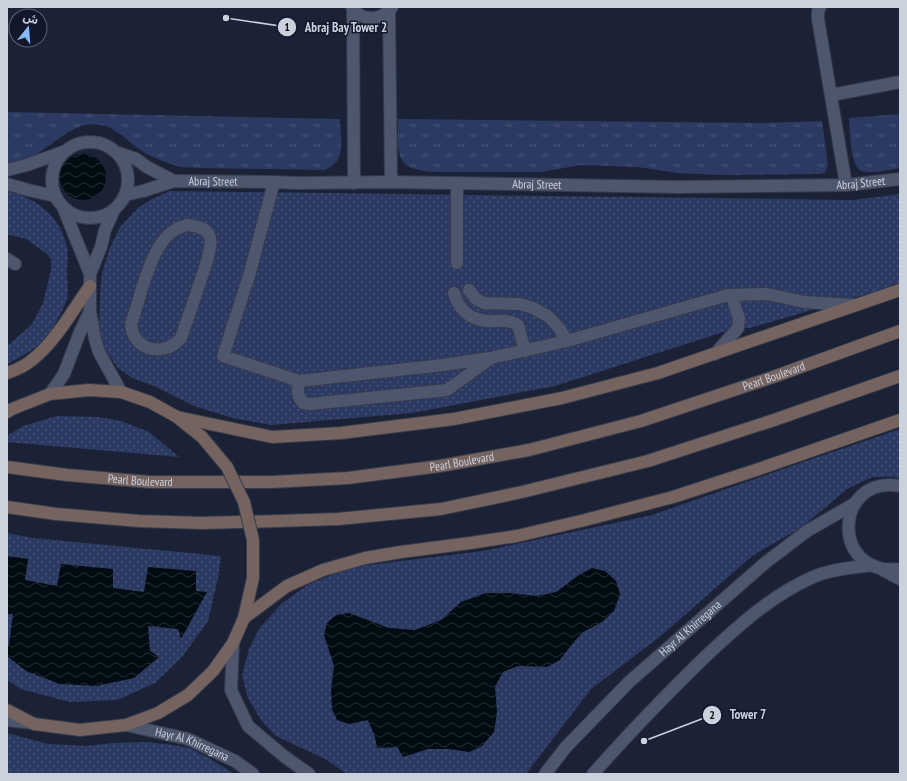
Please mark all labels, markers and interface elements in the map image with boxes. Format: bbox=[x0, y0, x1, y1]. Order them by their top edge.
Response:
north arrow bbox=[8, 8, 48, 48]
text: ش bbox=[22, 10, 40, 27]
callout: Abraj Bay Tower 2 bbox=[277, 15, 396, 40]
text: 1 bbox=[284, 19, 290, 34]
text: Abraj Bay Tower 2 bbox=[304, 19, 387, 36]
street label: Abraj Street bbox=[188, 173, 238, 189]
street label: Abraj Street bbox=[836, 173, 887, 192]
street label: Abraj Street bbox=[512, 176, 562, 192]
street label: Pearl Boulevard bbox=[741, 358, 807, 394]
street label: Pearl Boulevard bbox=[429, 448, 495, 474]
street label: Pearl Boulevard bbox=[107, 470, 173, 489]
street label: Hayr Al Khirregana bbox=[656, 597, 724, 659]
callout: Tower 7 bbox=[702, 702, 774, 727]
text: Tower 7 bbox=[730, 706, 766, 723]
text: 2 bbox=[709, 707, 715, 722]
street label: Hayr Al Khirregana bbox=[154, 724, 232, 764]

